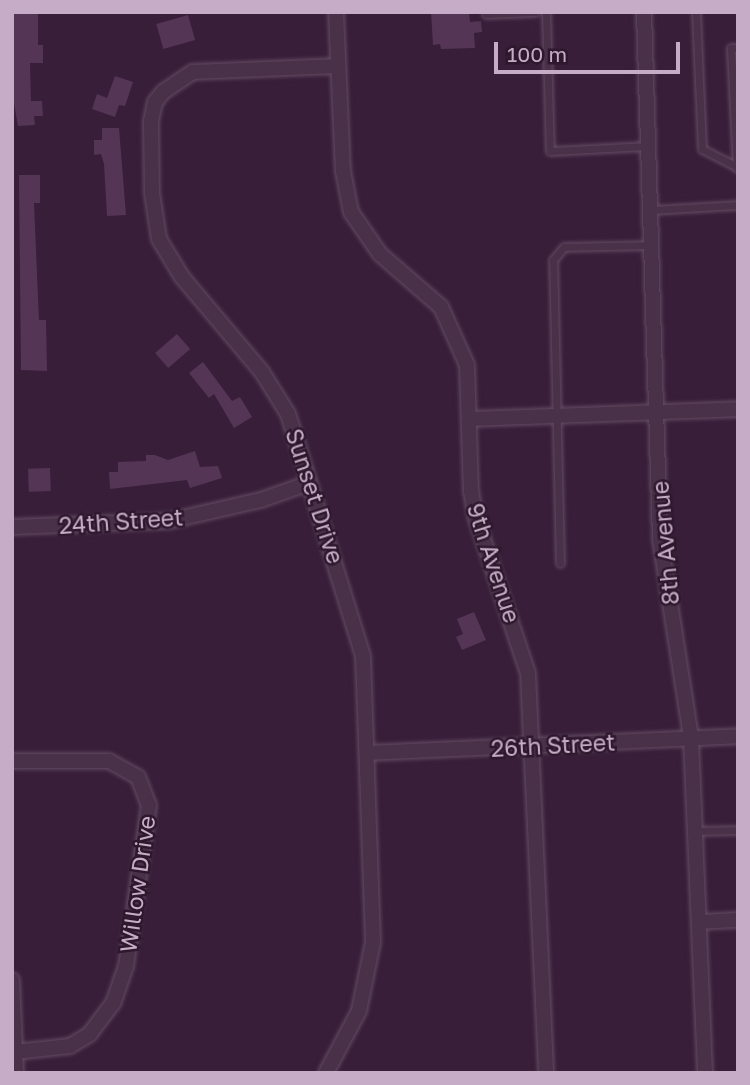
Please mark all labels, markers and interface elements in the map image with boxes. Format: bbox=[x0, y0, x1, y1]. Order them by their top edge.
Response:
scale bar bbox=[498, 28, 684, 72]
text: 100 m bbox=[507, 41, 567, 67]
street label: Sunset Drive bbox=[280, 425, 350, 567]
street label: 8th Avenue bbox=[646, 480, 684, 606]
street label: 9th Avenue bbox=[462, 500, 526, 626]
street label: 24th Street bbox=[58, 503, 184, 539]
street label: 26th Street bbox=[490, 728, 616, 762]
street label: Willow Drive bbox=[114, 814, 160, 954]

